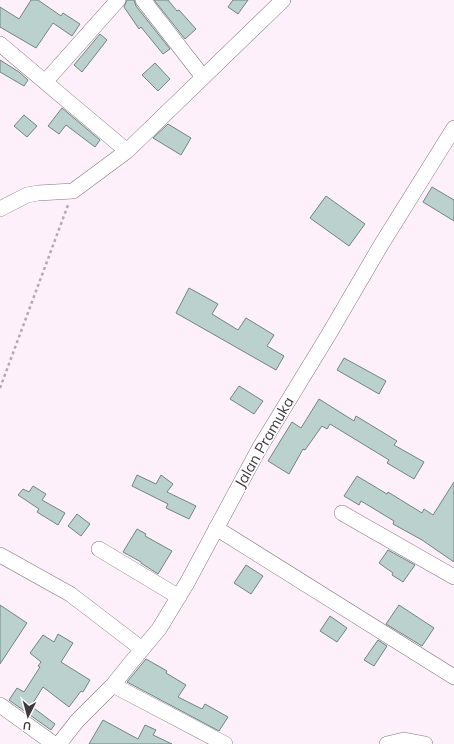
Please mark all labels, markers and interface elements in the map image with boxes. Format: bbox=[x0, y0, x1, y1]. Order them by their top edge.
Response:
street label: Jalan Pramuka bbox=[230, 393, 298, 491]
north arrow bbox=[8, 696, 48, 736]
text: U bbox=[22, 719, 32, 733]

